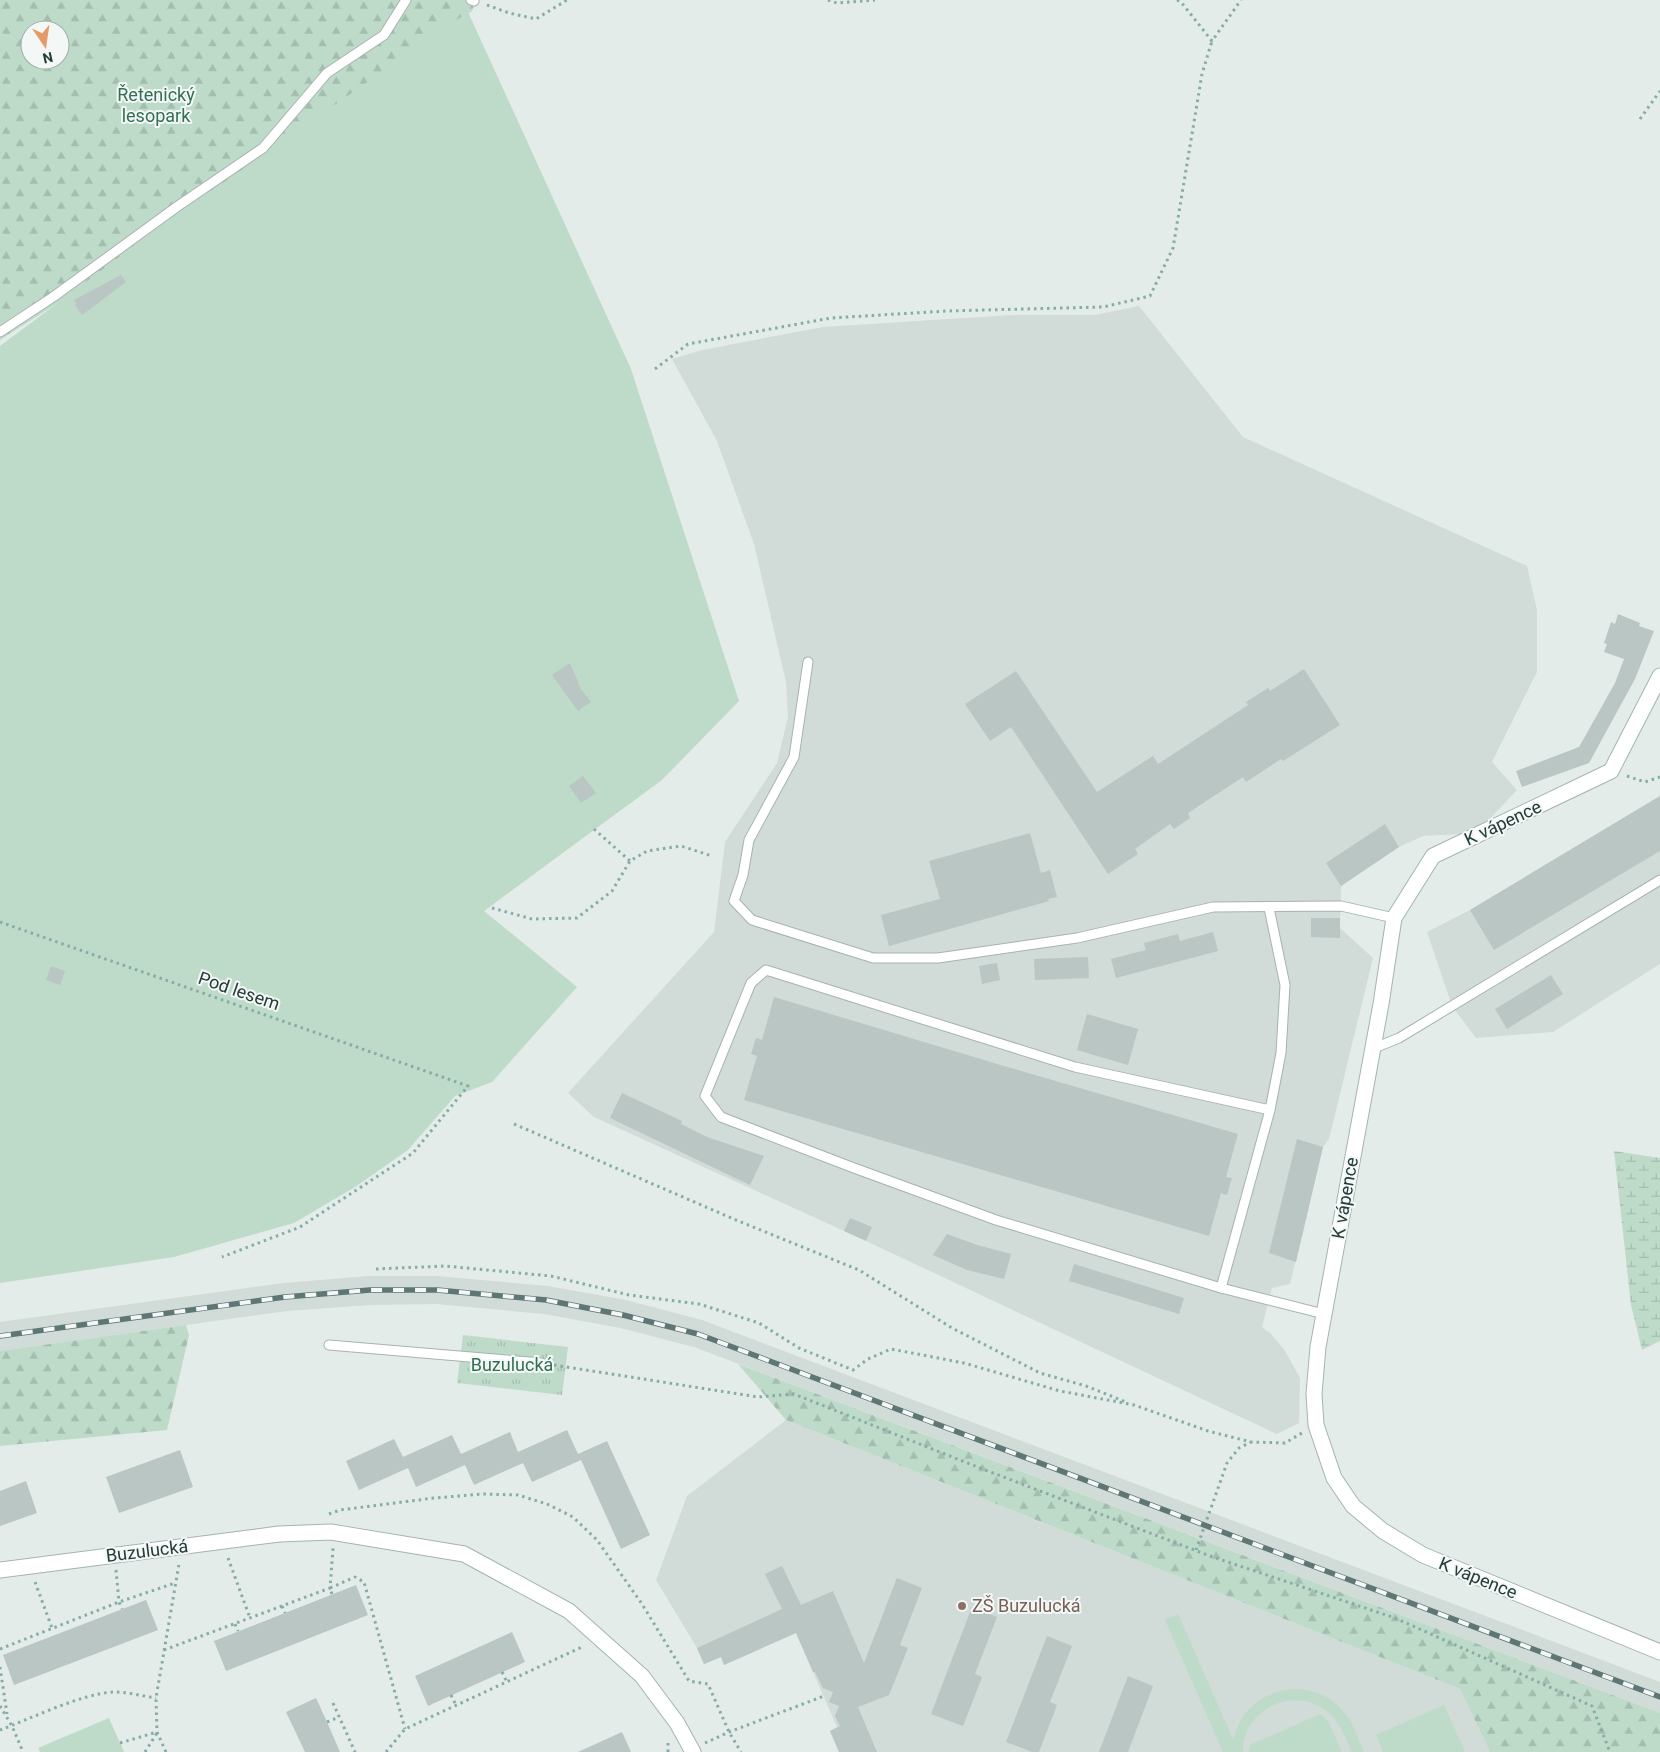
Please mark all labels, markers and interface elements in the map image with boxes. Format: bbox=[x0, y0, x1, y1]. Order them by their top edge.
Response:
north arrow bbox=[20, 20, 70, 70]
text: N bbox=[41, 49, 55, 67]
park label: Řetenický lesopark bbox=[117, 84, 195, 126]
street label: K vápence bbox=[1461, 796, 1545, 850]
street label: Pod lesem bbox=[196, 967, 283, 1014]
street label: K vápence bbox=[1327, 1155, 1362, 1240]
park label: Buzulucká bbox=[471, 1354, 553, 1375]
street label: Buzulucká bbox=[105, 1535, 189, 1566]
street label: K vápence bbox=[1436, 1552, 1520, 1603]
place label: ZŠ Buzulucká bbox=[972, 1595, 1081, 1616]
marker: ZŠ Buzulucká bbox=[956, 1600, 968, 1612]

